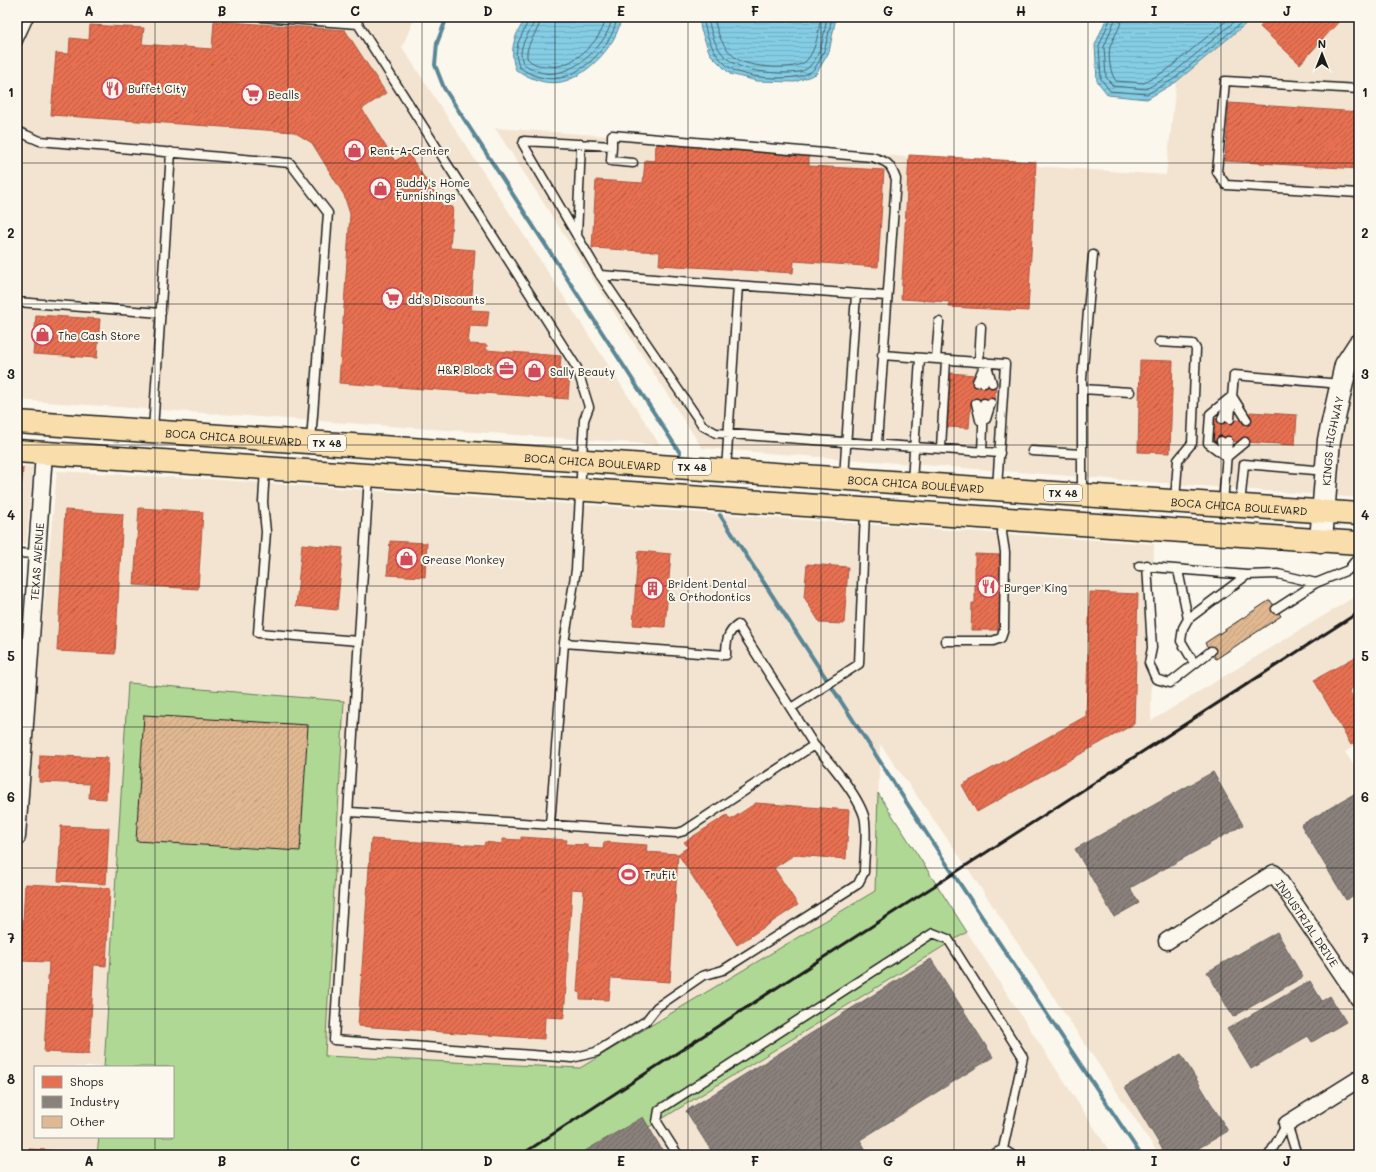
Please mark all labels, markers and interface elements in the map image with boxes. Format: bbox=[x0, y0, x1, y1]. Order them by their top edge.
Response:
text: A bbox=[84, 2, 94, 19]
text: B bbox=[218, 2, 227, 19]
text: C bbox=[350, 2, 360, 19]
text: D bbox=[483, 2, 493, 19]
text: E bbox=[617, 2, 625, 19]
text: F bbox=[751, 2, 759, 19]
text: G bbox=[883, 2, 893, 19]
text: H bbox=[1016, 2, 1026, 19]
text: I bbox=[1151, 2, 1158, 19]
text: J bbox=[1283, 2, 1291, 19]
north arrow bbox=[1302, 34, 1342, 74]
text: N bbox=[1318, 36, 1326, 51]
restaurant icon: Buffet City bbox=[99, 75, 125, 101]
place label: Buffet City bbox=[128, 81, 187, 96]
supermarket icon: Bealls bbox=[239, 81, 265, 107]
text: 1 bbox=[8, 83, 14, 100]
text: 1 bbox=[1362, 83, 1368, 100]
place label: Bealls bbox=[268, 87, 299, 102]
shop icon: Rent-A-Center bbox=[341, 137, 367, 163]
place label: Rent-A-Center bbox=[370, 143, 450, 158]
shop icon: Buddy's Home Furnishings bbox=[368, 175, 394, 201]
place label: Buddy's Home Furnishings bbox=[396, 175, 470, 203]
text: 2 bbox=[7, 224, 15, 241]
text: 2 bbox=[1361, 224, 1369, 241]
supermarket icon: dd's Discounts bbox=[379, 286, 405, 312]
place label: dd's Discounts bbox=[408, 292, 485, 307]
shop icon: The Cash Store bbox=[29, 322, 55, 348]
place label: The Cash Store bbox=[58, 328, 141, 343]
office icon: H&R Block bbox=[494, 356, 520, 382]
shop icon: Sally Beauty bbox=[521, 358, 547, 384]
place label: H&R Block bbox=[437, 362, 492, 377]
place label: Sally Beauty bbox=[550, 364, 615, 379]
text: 3 bbox=[7, 365, 15, 382]
text: 3 bbox=[1361, 365, 1369, 382]
street label: KINGS HIGHWAY bbox=[1318, 394, 1346, 486]
street label: BOCA CHICA BOULEVARD bbox=[165, 425, 302, 449]
road number: TX 48 bbox=[308, 435, 346, 451]
street label: BOCA CHICA BOULEVARD bbox=[524, 449, 661, 474]
road number: TX 48 bbox=[673, 459, 711, 475]
street label: BOCA CHICA BOULEVARD bbox=[847, 471, 985, 496]
road number: TX 48 bbox=[1044, 485, 1082, 501]
street label: BOCA CHICA BOULEVARD bbox=[1170, 494, 1308, 518]
text: 4 bbox=[7, 506, 15, 523]
text: 4 bbox=[1361, 506, 1369, 523]
street label: TEXAS AVENUE bbox=[26, 522, 47, 601]
shop icon: Grease Monkey bbox=[394, 546, 420, 572]
place label: Grease Monkey bbox=[422, 552, 505, 567]
restaurant icon: Burger King bbox=[976, 574, 1002, 600]
building icon: Brident Dental & Orthodontics bbox=[639, 576, 665, 602]
place label: Brident Dental & Orthodontics bbox=[668, 576, 751, 604]
place label: Burger King bbox=[1004, 580, 1067, 595]
text: 5 bbox=[7, 647, 15, 664]
text: 5 bbox=[1361, 647, 1369, 664]
text: 6 bbox=[7, 788, 15, 805]
text: 6 bbox=[1361, 788, 1369, 805]
sports icon: TruFit bbox=[615, 861, 641, 887]
place label: TruFit bbox=[644, 867, 676, 882]
street label: INDUSTRIAL DRIVE bbox=[1273, 876, 1342, 969]
text: 7 bbox=[7, 929, 15, 946]
text: 7 bbox=[1361, 929, 1369, 946]
legend bbox=[34, 1066, 174, 1138]
text: 8 bbox=[7, 1070, 15, 1087]
text: 8 bbox=[1361, 1070, 1369, 1087]
text: Shops bbox=[70, 1073, 104, 1089]
text: Industry bbox=[70, 1093, 119, 1109]
text: Other bbox=[70, 1113, 105, 1129]
text: A bbox=[84, 1152, 94, 1169]
text: B bbox=[218, 1152, 227, 1169]
text: C bbox=[350, 1152, 360, 1169]
text: D bbox=[483, 1152, 493, 1169]
text: E bbox=[617, 1152, 625, 1169]
text: F bbox=[751, 1152, 759, 1169]
text: G bbox=[883, 1152, 893, 1169]
text: H bbox=[1016, 1152, 1026, 1169]
text: I bbox=[1151, 1152, 1158, 1169]
text: J bbox=[1283, 1152, 1291, 1169]

